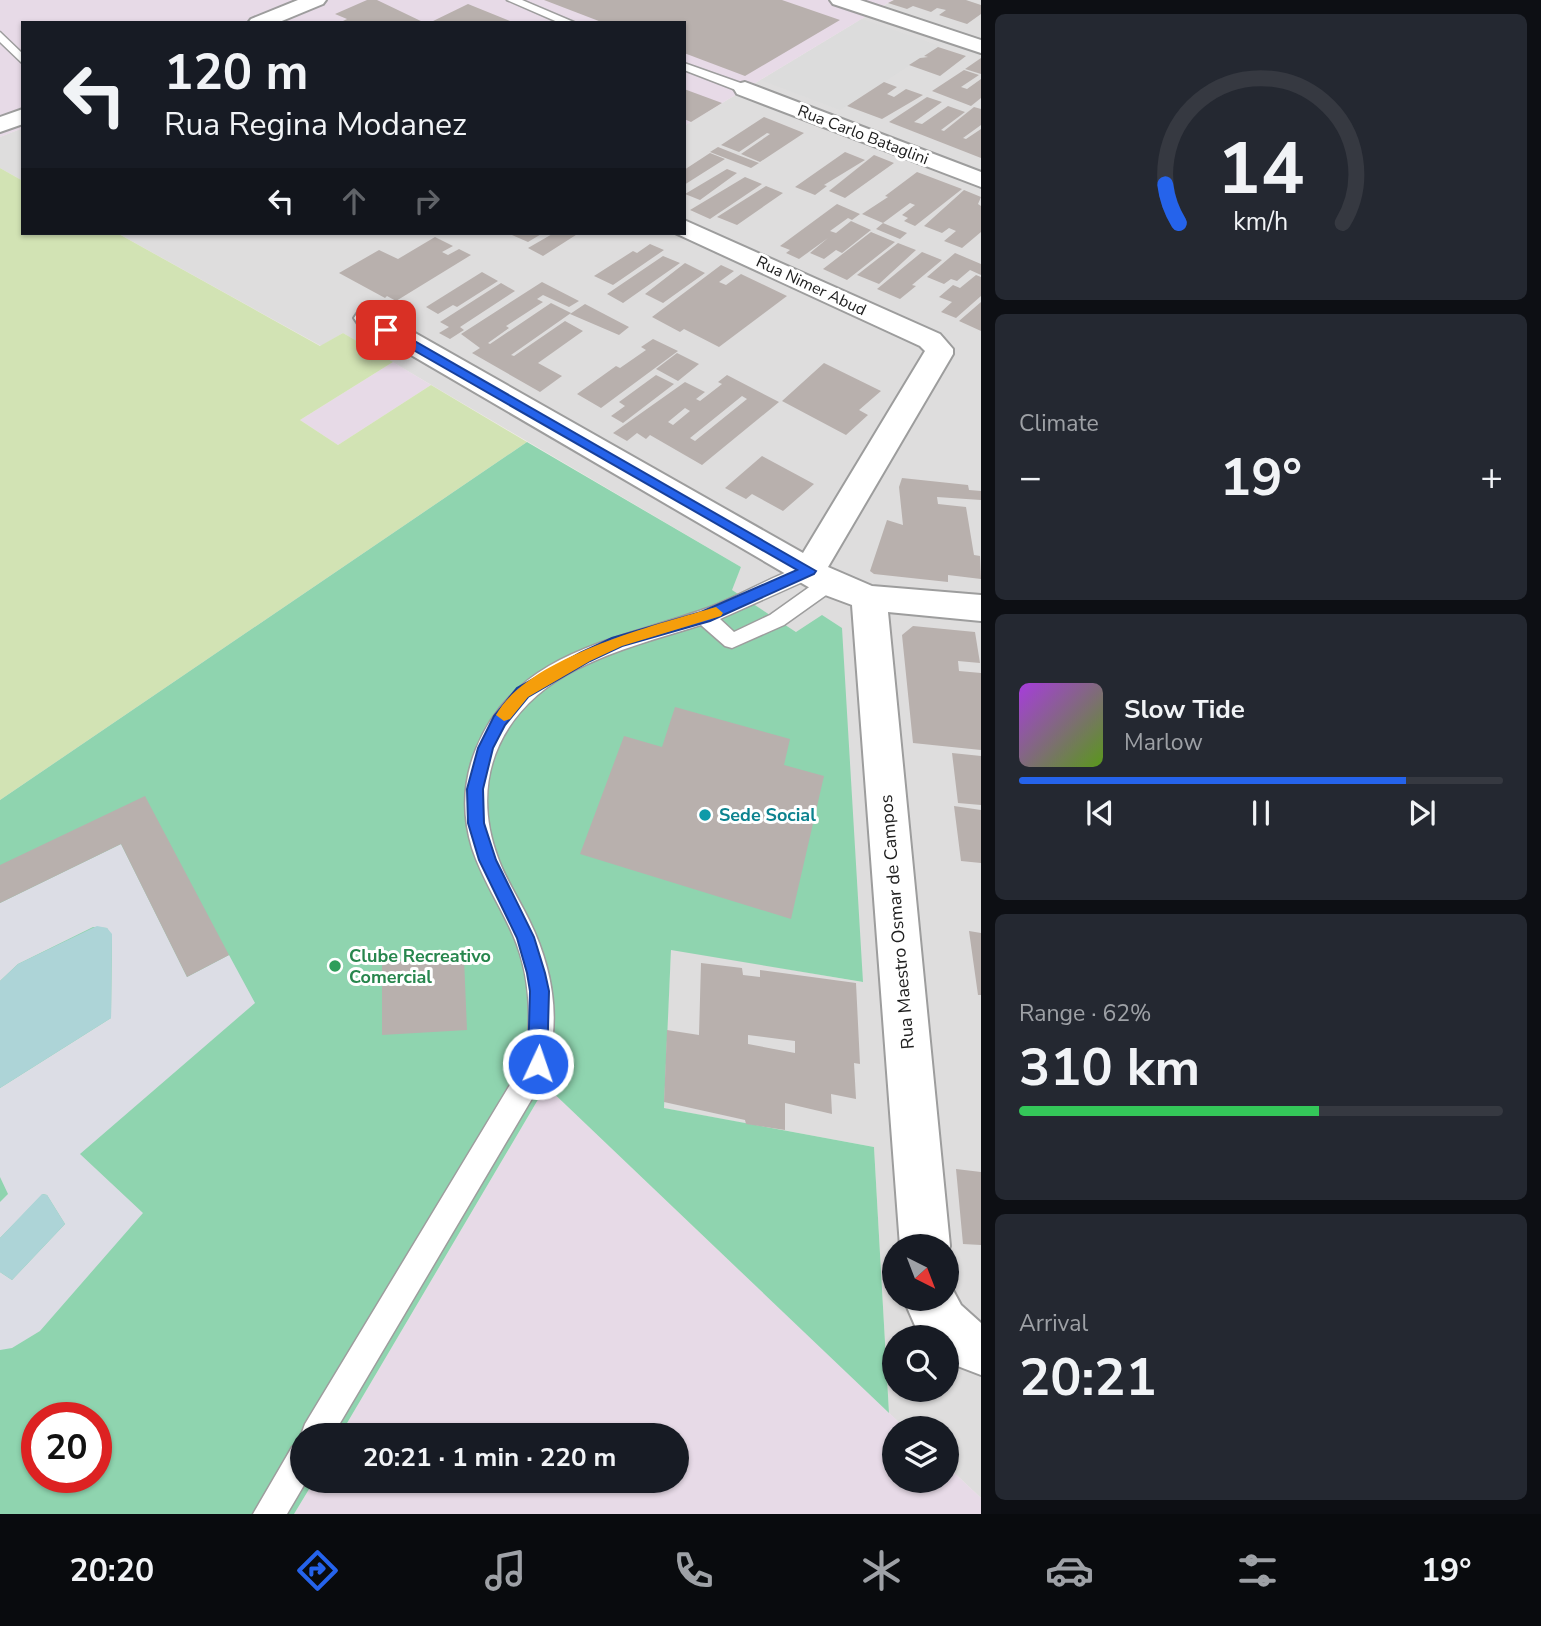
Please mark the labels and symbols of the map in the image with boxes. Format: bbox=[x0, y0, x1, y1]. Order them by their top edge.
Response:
street label: Rua Carlo Bataglini bbox=[794, 100, 932, 170]
street label: Rua Nimer Abud bbox=[752, 251, 870, 321]
pin bbox=[356, 300, 416, 360]
street label: Rua Maestro Osmar de Campos bbox=[874, 794, 920, 1050]
place label: Sede Social bbox=[719, 803, 816, 827]
marker: Sede Social bbox=[697, 807, 713, 823]
place label: Clube Recreativo Comercial bbox=[349, 944, 491, 989]
marker: Clube Recreativo Comercial bbox=[327, 958, 343, 974]
position arrow bbox=[501, 1027, 575, 1101]
north arrow bbox=[882, 1234, 959, 1311]
speed limit sign: 20 bbox=[21, 1402, 112, 1493]

